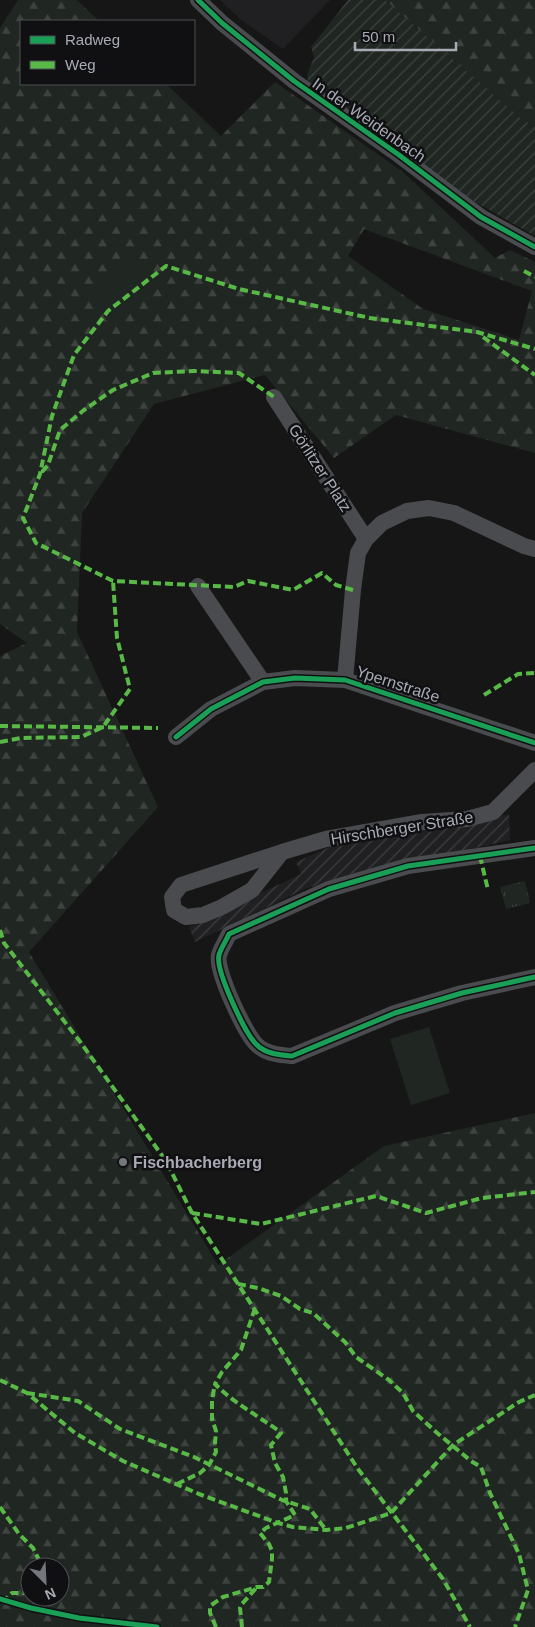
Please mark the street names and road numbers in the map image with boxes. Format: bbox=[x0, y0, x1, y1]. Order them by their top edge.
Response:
street label: In der Weidenbach bbox=[309, 75, 429, 165]
street label: Görlitzer Platz bbox=[286, 421, 354, 515]
street label: Ypernstraße bbox=[354, 662, 442, 706]
street label: Hirschberger Straße bbox=[330, 808, 475, 848]

